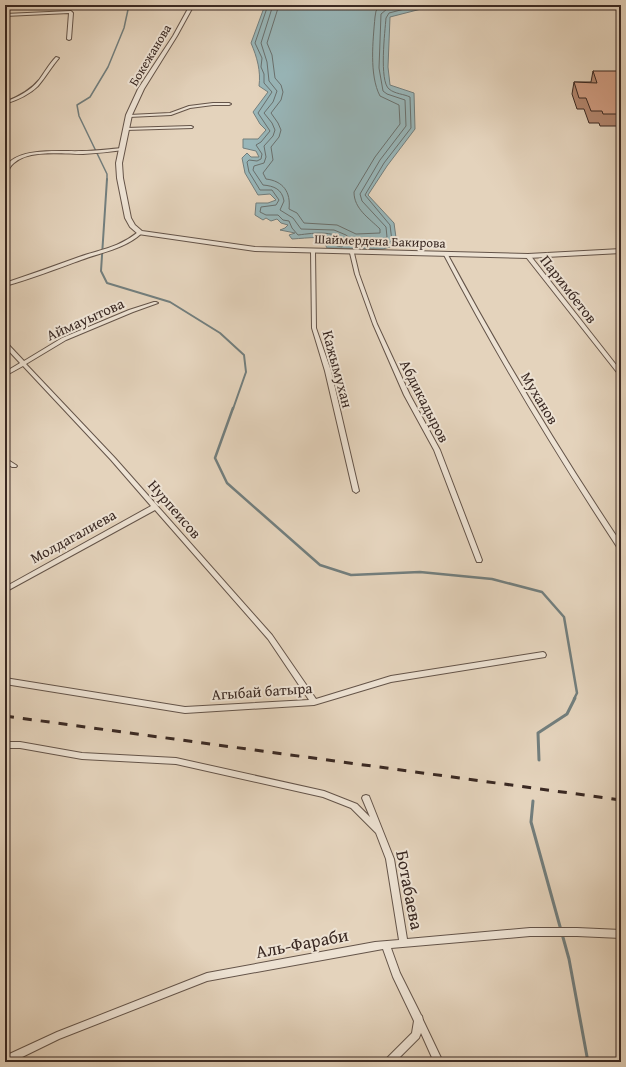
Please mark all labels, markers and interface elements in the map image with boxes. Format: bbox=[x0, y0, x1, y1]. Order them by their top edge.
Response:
street label: Бокежанова bbox=[124, 20, 176, 90]
street label: Шаймердена Бакирова bbox=[314, 229, 447, 253]
street label: Паримбетов bbox=[536, 250, 602, 328]
street label: Аймауытова bbox=[43, 292, 128, 346]
street label: Кажымухан bbox=[318, 328, 359, 410]
street label: Абдикадыров bbox=[395, 356, 455, 446]
street label: Муханов bbox=[516, 368, 564, 428]
street label: Нурпеисов bbox=[144, 475, 206, 543]
street label: Молдагалиева bbox=[26, 503, 120, 568]
street label: Агыбай батыра bbox=[211, 677, 314, 705]
street label: Ботабаева bbox=[389, 848, 431, 932]
street label: Аль-Фараби bbox=[253, 921, 351, 965]

